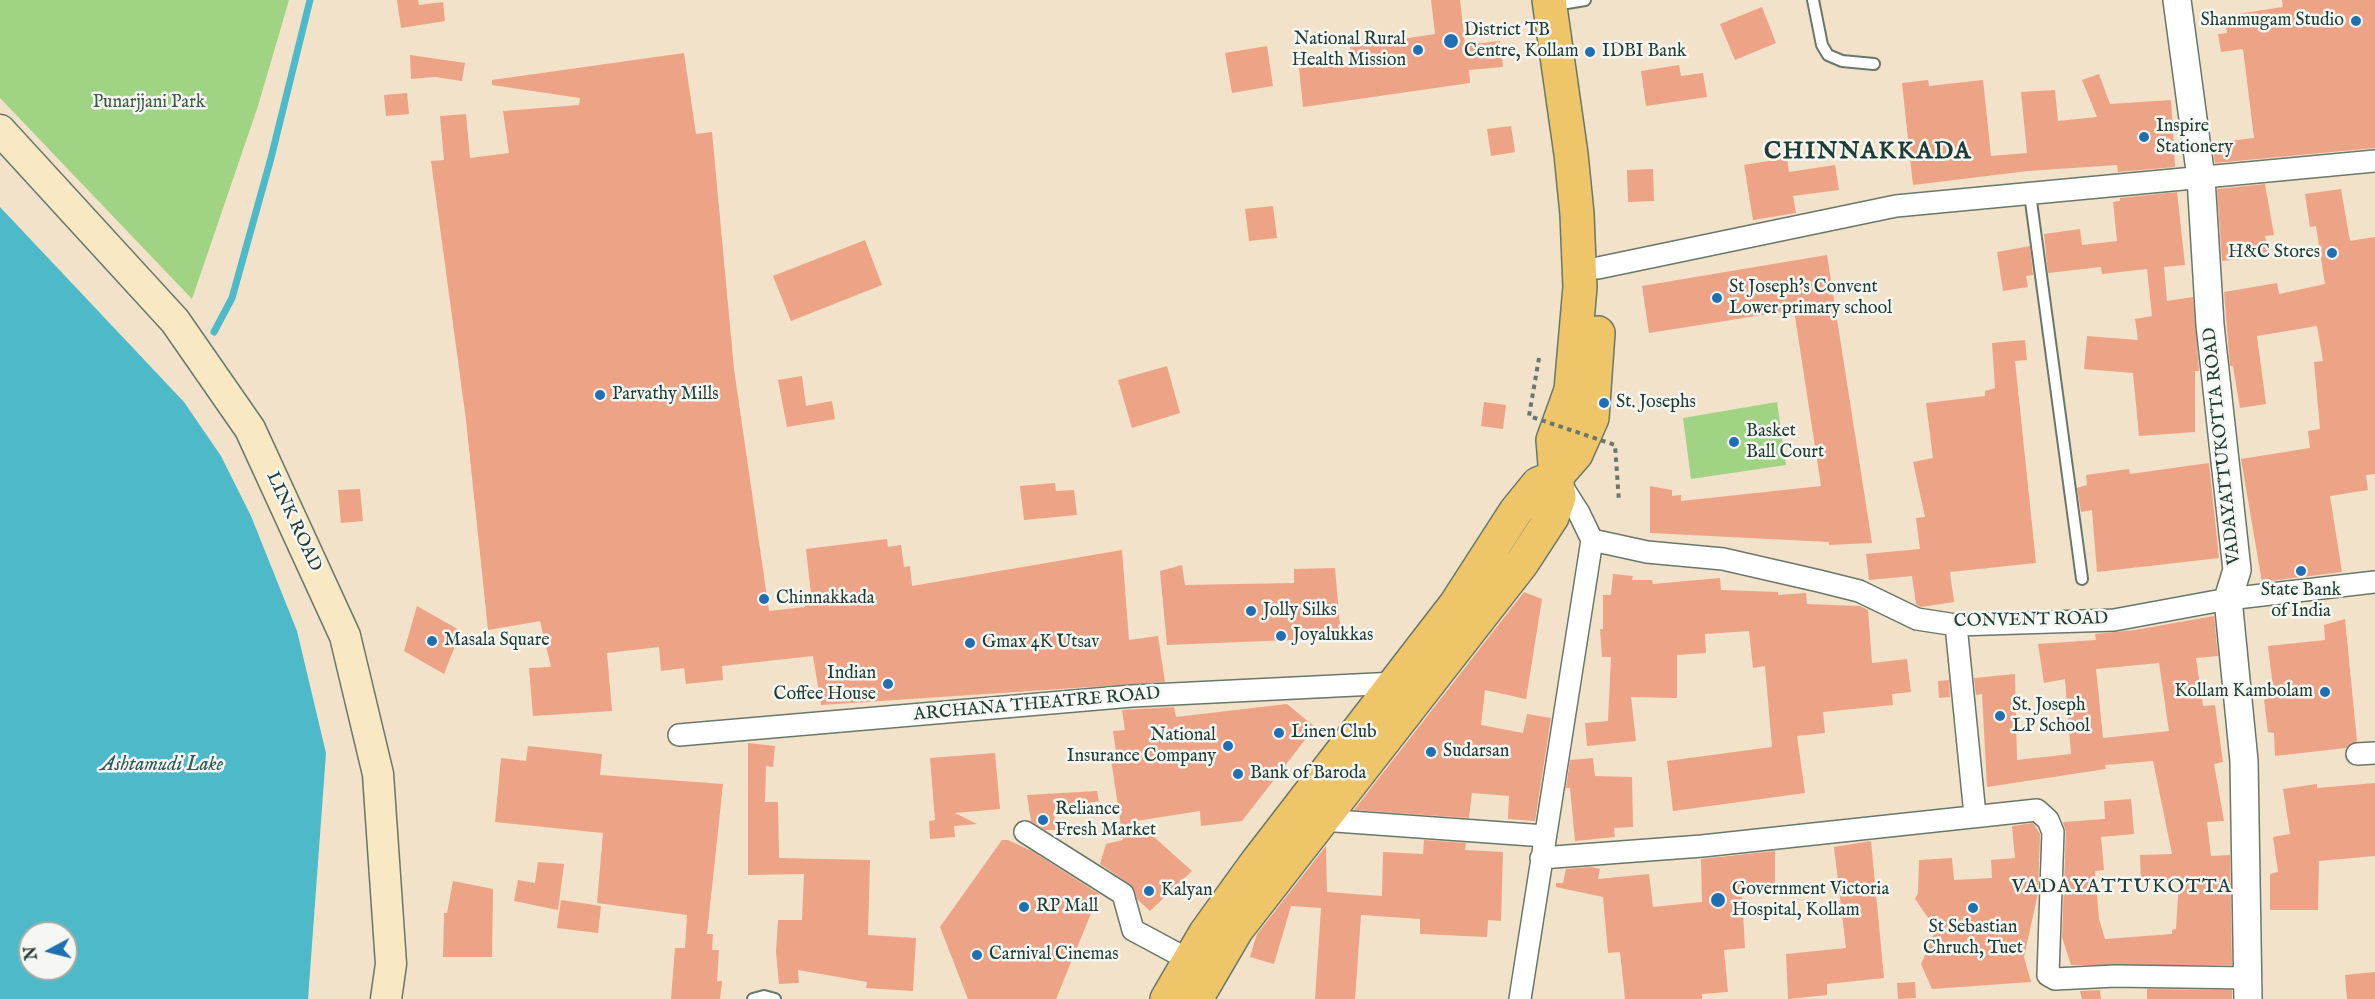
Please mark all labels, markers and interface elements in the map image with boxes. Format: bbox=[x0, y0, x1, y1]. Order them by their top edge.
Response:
place label: Shanmugam Studio bbox=[2201, 10, 2344, 32]
marker: Shanmugam Studio bbox=[2349, 14, 2363, 28]
place label: District TB Centre, Kollam bbox=[1464, 20, 1579, 63]
place label: National Rural Health Mission bbox=[1292, 29, 1406, 72]
marker: District TB Centre, Kollam bbox=[1442, 32, 1460, 50]
place label: IDBI Bank bbox=[1602, 41, 1686, 63]
marker: National Rural Health Mission bbox=[1411, 43, 1425, 57]
marker: IDBI Bank bbox=[1583, 45, 1597, 59]
park label: Punarjjani Park bbox=[93, 92, 205, 114]
place label: Inspire Stationery bbox=[2156, 116, 2233, 158]
marker: Inspire Stationery bbox=[2137, 130, 2151, 144]
district label: CHINNAKKADA bbox=[1764, 139, 1972, 167]
place label: H&C Stores bbox=[2228, 242, 2320, 264]
marker: H&C Stores bbox=[2325, 246, 2339, 260]
place label: St Joseph's Convent Lower primary school bbox=[1729, 277, 1892, 320]
marker: St Joseph's Convent Lower primary school bbox=[1710, 291, 1724, 305]
street label: VADAYATTUKOTTA ROAD bbox=[2200, 326, 2246, 566]
place label: Parvathy Mills bbox=[612, 384, 719, 406]
marker: Parvathy Mills bbox=[593, 388, 607, 402]
place label: St. Josephs bbox=[1616, 392, 1696, 414]
marker: St. Josephs bbox=[1597, 396, 1611, 410]
place label: Basket Ball Court bbox=[1746, 421, 1824, 464]
marker: Basket Ball Court bbox=[1727, 435, 1741, 449]
street label: LINK ROAD bbox=[260, 469, 326, 575]
marker: State Bank of India bbox=[2294, 564, 2308, 578]
place label: State Bank of India bbox=[2261, 580, 2341, 622]
place label: Chinnakkada bbox=[776, 588, 875, 610]
marker: Chinnakkada bbox=[757, 592, 771, 606]
place label: Jolly Silks bbox=[1263, 600, 1337, 622]
marker: Jolly Silks bbox=[1244, 604, 1258, 618]
street label: CONVENT ROAD bbox=[1954, 609, 2108, 633]
place label: Joyalukkas bbox=[1293, 625, 1373, 647]
marker: Joyalukkas bbox=[1274, 629, 1288, 643]
place label: Masala Square bbox=[444, 630, 550, 652]
place label: Gmax 4K Utsav bbox=[982, 632, 1099, 654]
marker: Masala Square bbox=[425, 634, 439, 648]
marker: Gmax 4K Utsav bbox=[963, 636, 977, 650]
place label: Indian Coffee House bbox=[774, 663, 876, 706]
marker: Indian Coffee House bbox=[881, 677, 895, 691]
place label: Kollam Kambolam bbox=[2174, 681, 2313, 703]
street label: ARCHANA THEATRE ROAD bbox=[913, 683, 1161, 727]
marker: Kollam Kambolam bbox=[2318, 685, 2332, 699]
place label: St. Joseph LP School bbox=[2012, 695, 2090, 738]
marker: St. Joseph LP School bbox=[1993, 709, 2007, 723]
place label: Linen Club bbox=[1291, 722, 1377, 744]
place label: National Insurance Company bbox=[1067, 725, 1216, 768]
marker: Linen Club bbox=[1272, 726, 1286, 740]
marker: National Insurance Company bbox=[1221, 739, 1235, 753]
place label: Sudarsan bbox=[1443, 741, 1509, 763]
marker: Sudarsan bbox=[1424, 745, 1438, 759]
water label: Ashtamudi Lake bbox=[101, 754, 223, 778]
place label: Bank of Baroda bbox=[1250, 763, 1366, 785]
marker: Bank of Baroda bbox=[1231, 767, 1245, 781]
place label: Reliance Fresh Market bbox=[1055, 799, 1156, 842]
marker: Reliance Fresh Market bbox=[1036, 813, 1050, 827]
district label: VADAYATTUKOTTA bbox=[2011, 876, 2233, 900]
place label: Government Victoria Hospital, Kollam bbox=[1732, 879, 1889, 922]
place label: Kalyan bbox=[1161, 880, 1213, 902]
marker: Kalyan bbox=[1142, 884, 1156, 898]
marker: Government Victoria Hospital, Kollam bbox=[1709, 891, 1727, 909]
place label: RP Mall bbox=[1036, 896, 1099, 918]
marker: RP Mall bbox=[1017, 900, 1031, 914]
marker: St Sebastian Chruch, Tuet bbox=[1966, 901, 1980, 915]
place label: St Sebastian Chruch, Tuet bbox=[1923, 917, 2023, 960]
north arrow bbox=[18, 921, 78, 981]
place label: Carnival Cinemas bbox=[989, 944, 1119, 966]
text: N bbox=[21, 945, 43, 961]
marker: Carnival Cinemas bbox=[970, 948, 984, 962]

